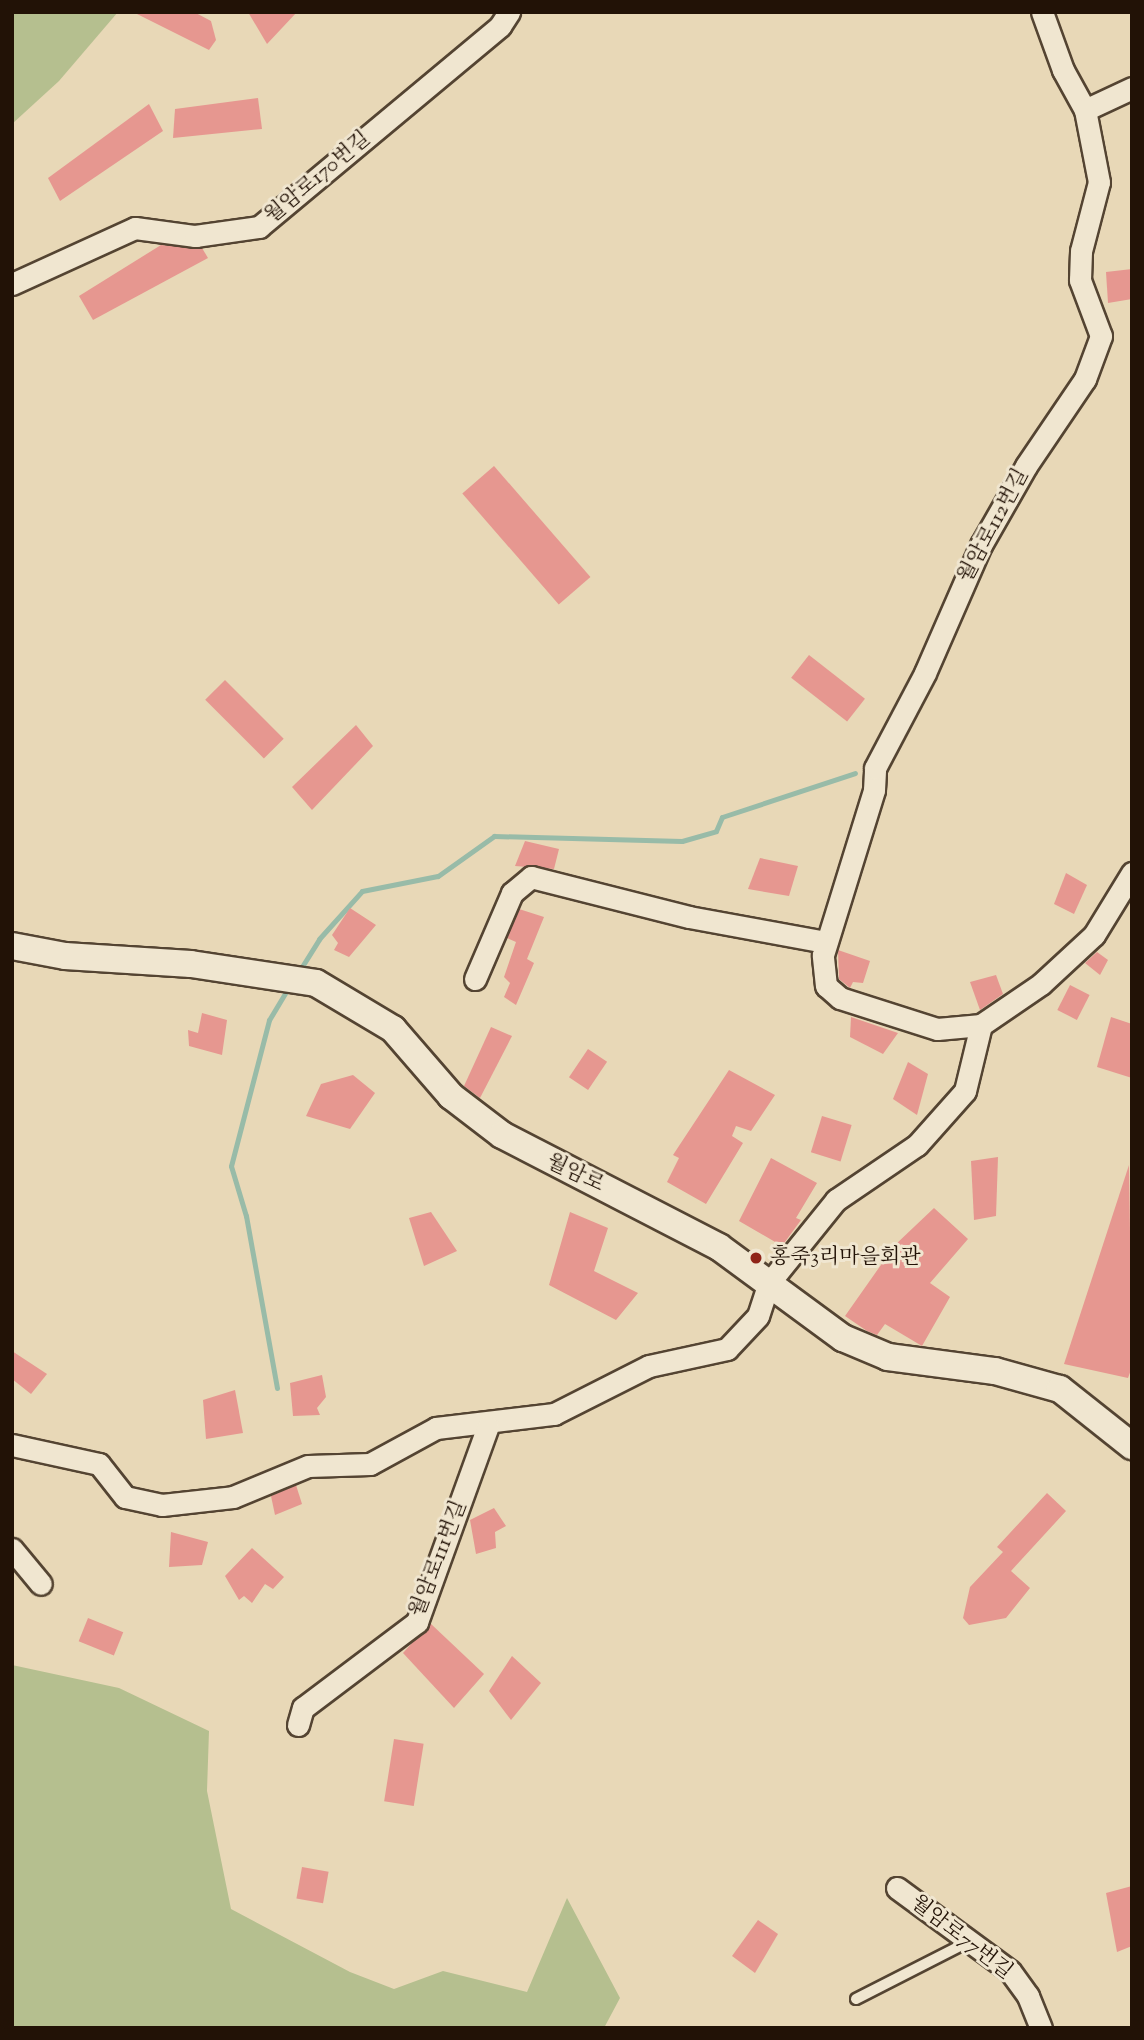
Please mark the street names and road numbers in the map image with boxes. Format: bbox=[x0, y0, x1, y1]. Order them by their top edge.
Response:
street label: 월암로170번길 bbox=[260, 127, 376, 229]
street label: 월암로112번길 bbox=[953, 465, 1035, 587]
street label: 월암로 bbox=[542, 1150, 608, 1198]
street label: 월암로111번길 bbox=[405, 1497, 473, 1621]
street label: 월암로77번길 bbox=[905, 1890, 1017, 1986]

